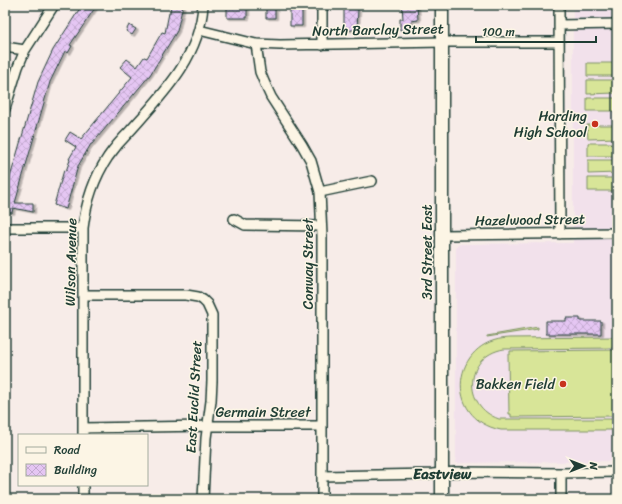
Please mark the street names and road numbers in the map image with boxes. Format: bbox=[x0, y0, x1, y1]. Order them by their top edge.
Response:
street label: North Barclay Street bbox=[312, 16, 444, 44]
street label: 3rd Street East bbox=[415, 204, 440, 300]
street label: Hazelwood Street bbox=[475, 207, 585, 233]
street label: Conway Street bbox=[296, 217, 321, 310]
street label: Wilson Avenue bbox=[58, 218, 84, 306]
street label: East Euclid Street bbox=[179, 340, 209, 454]
street label: Germain Street bbox=[215, 400, 312, 425]

